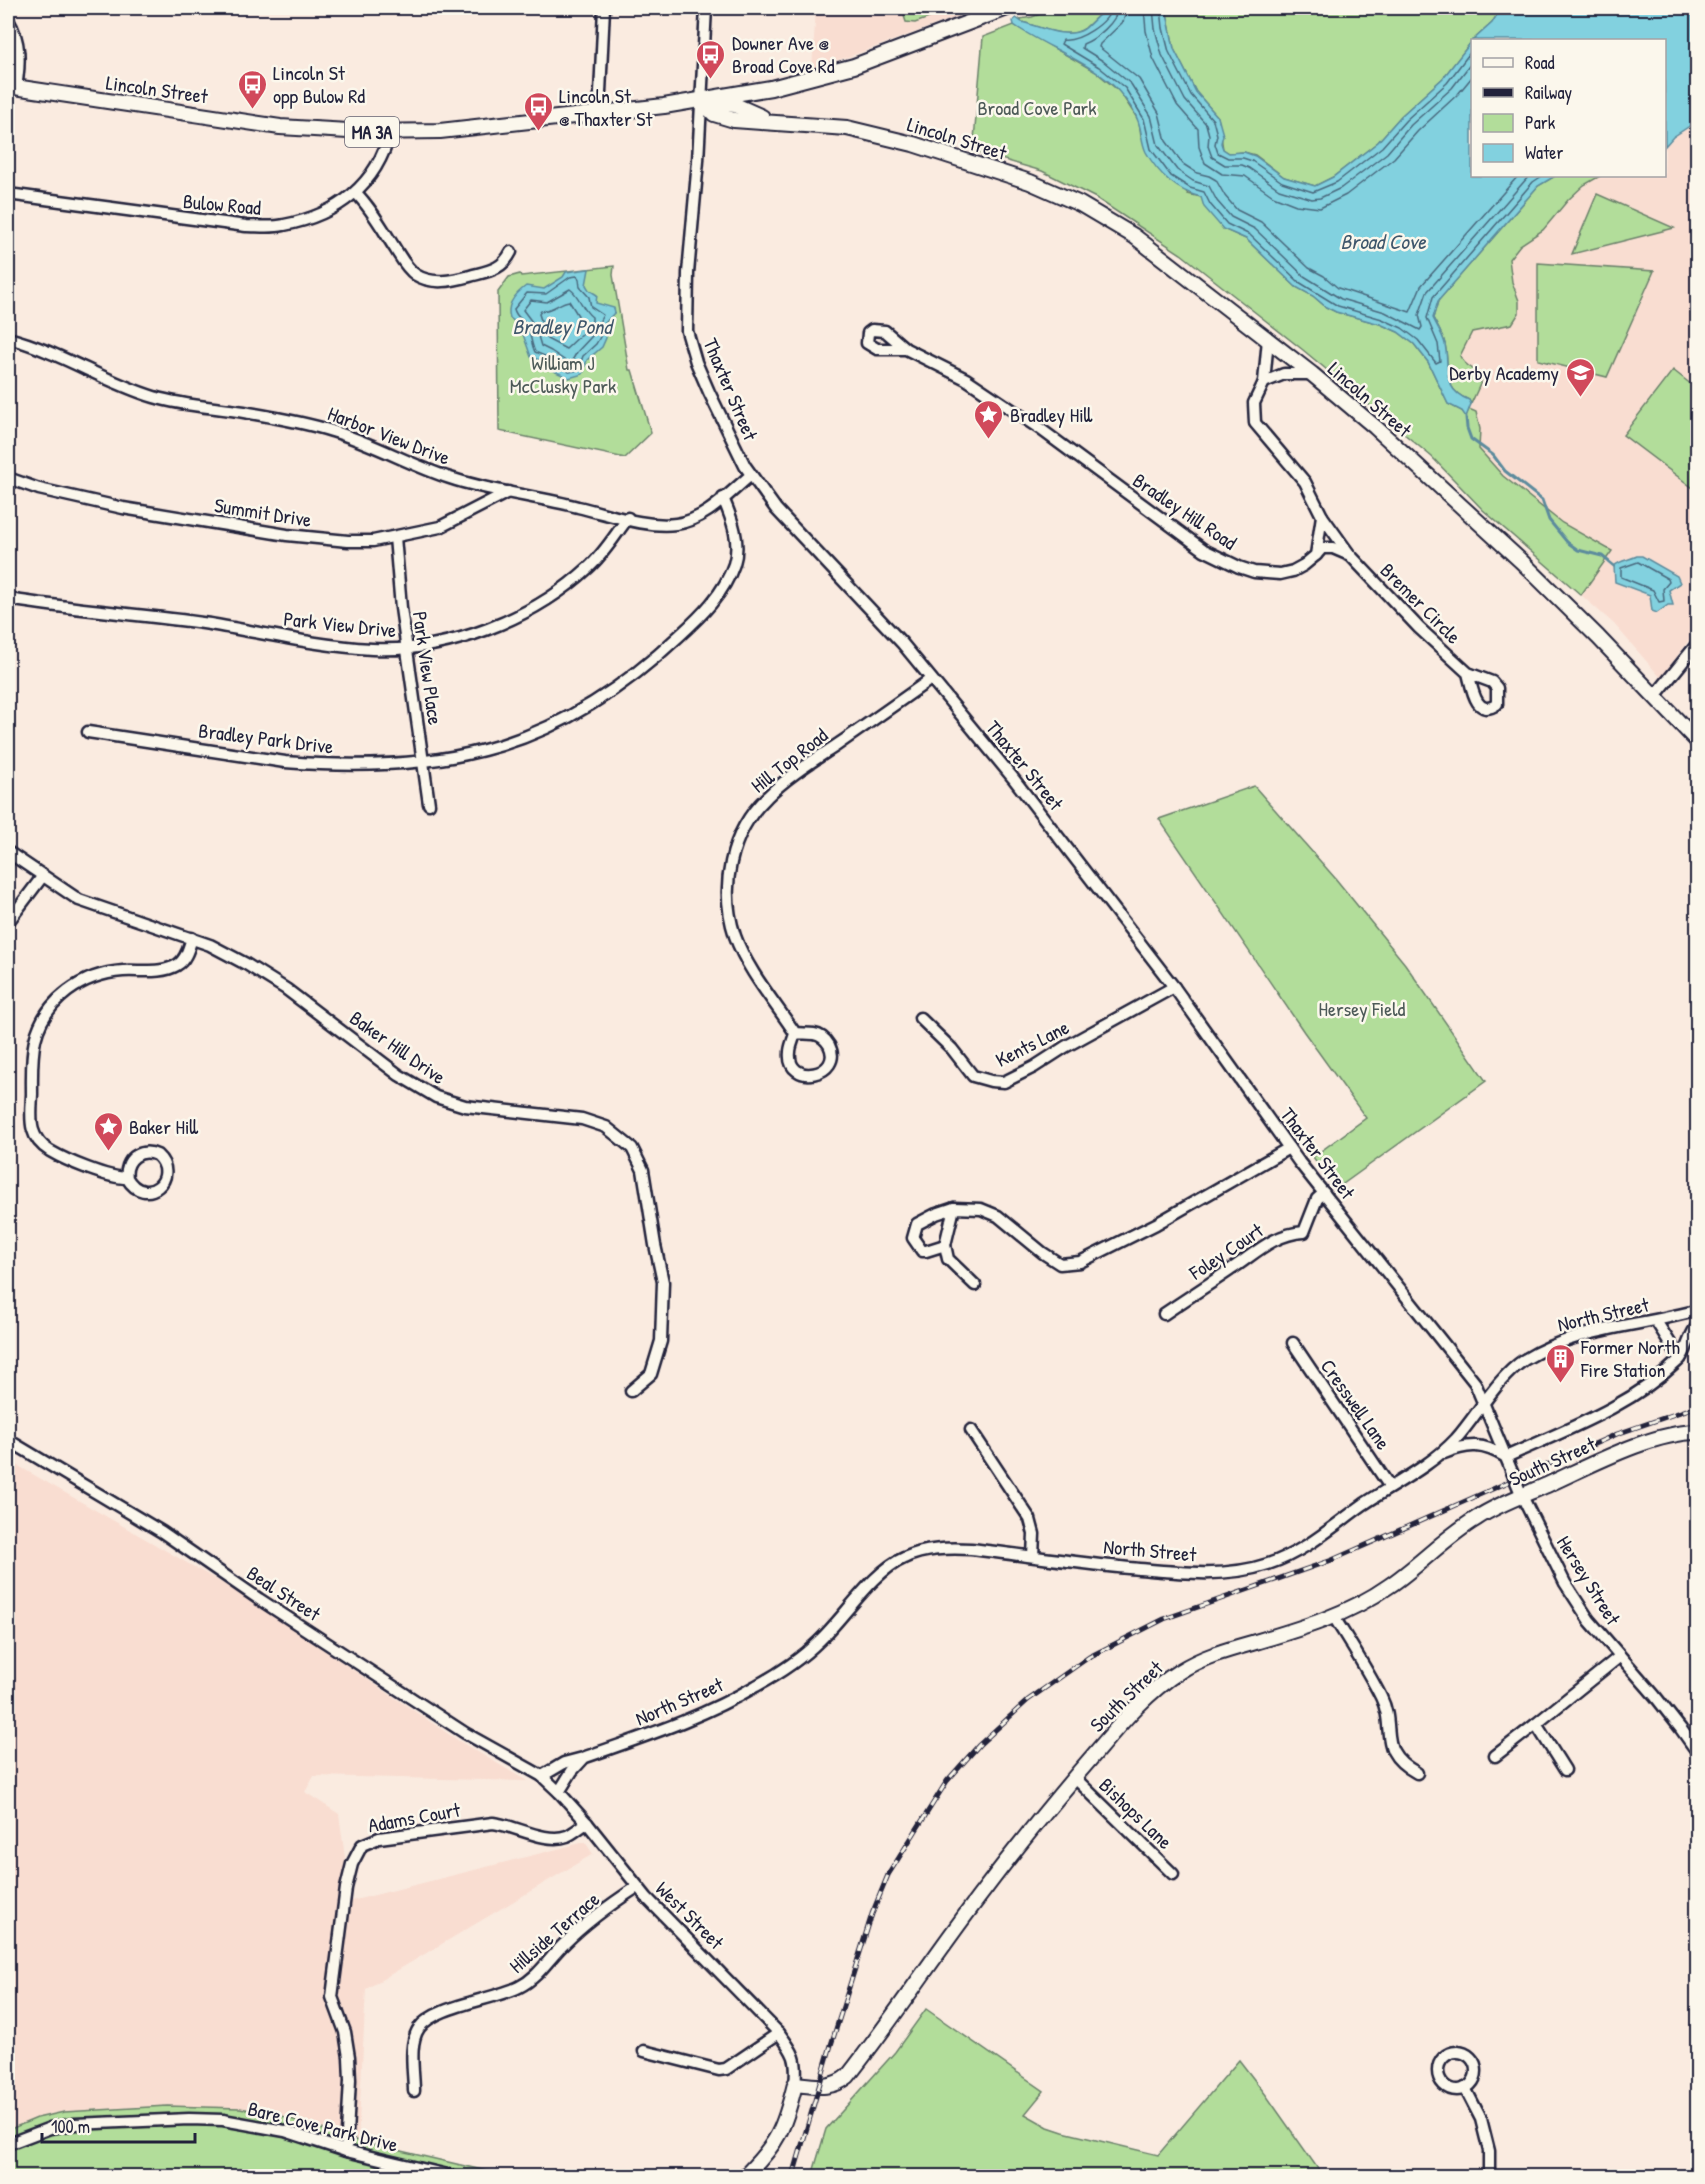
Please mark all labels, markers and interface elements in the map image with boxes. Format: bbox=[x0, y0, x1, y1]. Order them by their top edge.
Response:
place label: Downer Ave @ Broad Cove Rd bbox=[732, 29, 835, 79]
bus stop icon: Downer Ave @ Broad Cove Rd bbox=[695, 38, 727, 80]
legend bbox=[1471, 39, 1666, 177]
text: Road bbox=[1525, 50, 1555, 75]
place label: Lincoln St opp Bulow Rd bbox=[273, 59, 365, 109]
bus stop icon: Lincoln St opp Bulow Rd bbox=[236, 68, 268, 110]
street label: Lincoln Street bbox=[104, 69, 211, 110]
text: Railway bbox=[1525, 80, 1572, 105]
place label: Lincoln St @ Thaxter St bbox=[559, 82, 653, 132]
bus stop icon: Lincoln St @ Thaxter St bbox=[522, 90, 554, 132]
park label: Broad Cove Park bbox=[977, 94, 1097, 121]
street label: Lincoln Street bbox=[904, 110, 1011, 166]
text: Park bbox=[1525, 110, 1556, 135]
road number: MA 3A bbox=[345, 117, 399, 147]
text: Water bbox=[1525, 140, 1563, 165]
street label: Bulow Road bbox=[182, 187, 262, 221]
water label: Broad Cove bbox=[1340, 227, 1427, 256]
water label: Bradley Pond bbox=[512, 312, 615, 341]
street label: Thaxter Street bbox=[697, 334, 765, 445]
park label: William J McClusky Park bbox=[510, 349, 616, 399]
street label: Lincoln Street bbox=[1323, 355, 1418, 443]
school or university icon: Derby Academy bbox=[1564, 356, 1596, 398]
place label: Derby Academy bbox=[1449, 359, 1559, 386]
place icon: Bradley Hill bbox=[973, 398, 1005, 440]
street label: Harbor View Drive bbox=[324, 399, 454, 471]
place label: Bradley Hill bbox=[1010, 401, 1093, 428]
street label: Bradley Hill Road bbox=[1128, 466, 1242, 556]
street label: Summit Drive bbox=[212, 491, 314, 533]
street label: Bremer Circle bbox=[1375, 557, 1467, 649]
street label: Park View Drive bbox=[282, 605, 398, 643]
street label: Park View Place bbox=[407, 610, 449, 726]
street label: Thaxter Street bbox=[980, 714, 1070, 816]
street label: Bradley Park Drive bbox=[197, 716, 335, 760]
street label: Hill Top Road bbox=[745, 721, 833, 798]
park label: Hersey Field bbox=[1319, 995, 1406, 1022]
street label: Baker Hill Drive bbox=[345, 1004, 451, 1090]
street label: Kents Lane bbox=[991, 1013, 1073, 1073]
street label: Thaxter Street bbox=[1275, 1102, 1362, 1205]
place icon: Baker Hill bbox=[92, 1110, 124, 1152]
place label: Baker Hill bbox=[129, 1113, 198, 1140]
street label: Foley Court bbox=[1183, 1216, 1269, 1286]
street label: North Street bbox=[1555, 1290, 1652, 1338]
place label: Former North Fire Station bbox=[1580, 1333, 1680, 1383]
building icon: Former North Fire Station bbox=[1544, 1342, 1576, 1384]
street label: Cresswell Lane bbox=[1315, 1353, 1397, 1455]
street label: South Street bbox=[1505, 1430, 1600, 1492]
street label: Hersey Street bbox=[1551, 1530, 1628, 1631]
street label: North Street bbox=[1103, 1533, 1199, 1568]
street label: Beal Street bbox=[242, 1559, 327, 1627]
street label: South Street bbox=[1084, 1654, 1169, 1738]
street label: North Street bbox=[631, 1670, 728, 1732]
street label: Bishops Lane bbox=[1094, 1771, 1178, 1855]
street label: Adams Court bbox=[366, 1795, 463, 1838]
street label: West Street bbox=[650, 1875, 731, 1956]
street label: Hillside Terrace bbox=[503, 1885, 605, 1979]
street label: Bare Cove Park Drive bbox=[245, 2094, 401, 2158]
scale bar bbox=[42, 2106, 195, 2144]
text: 100 m bbox=[51, 2114, 90, 2139]

